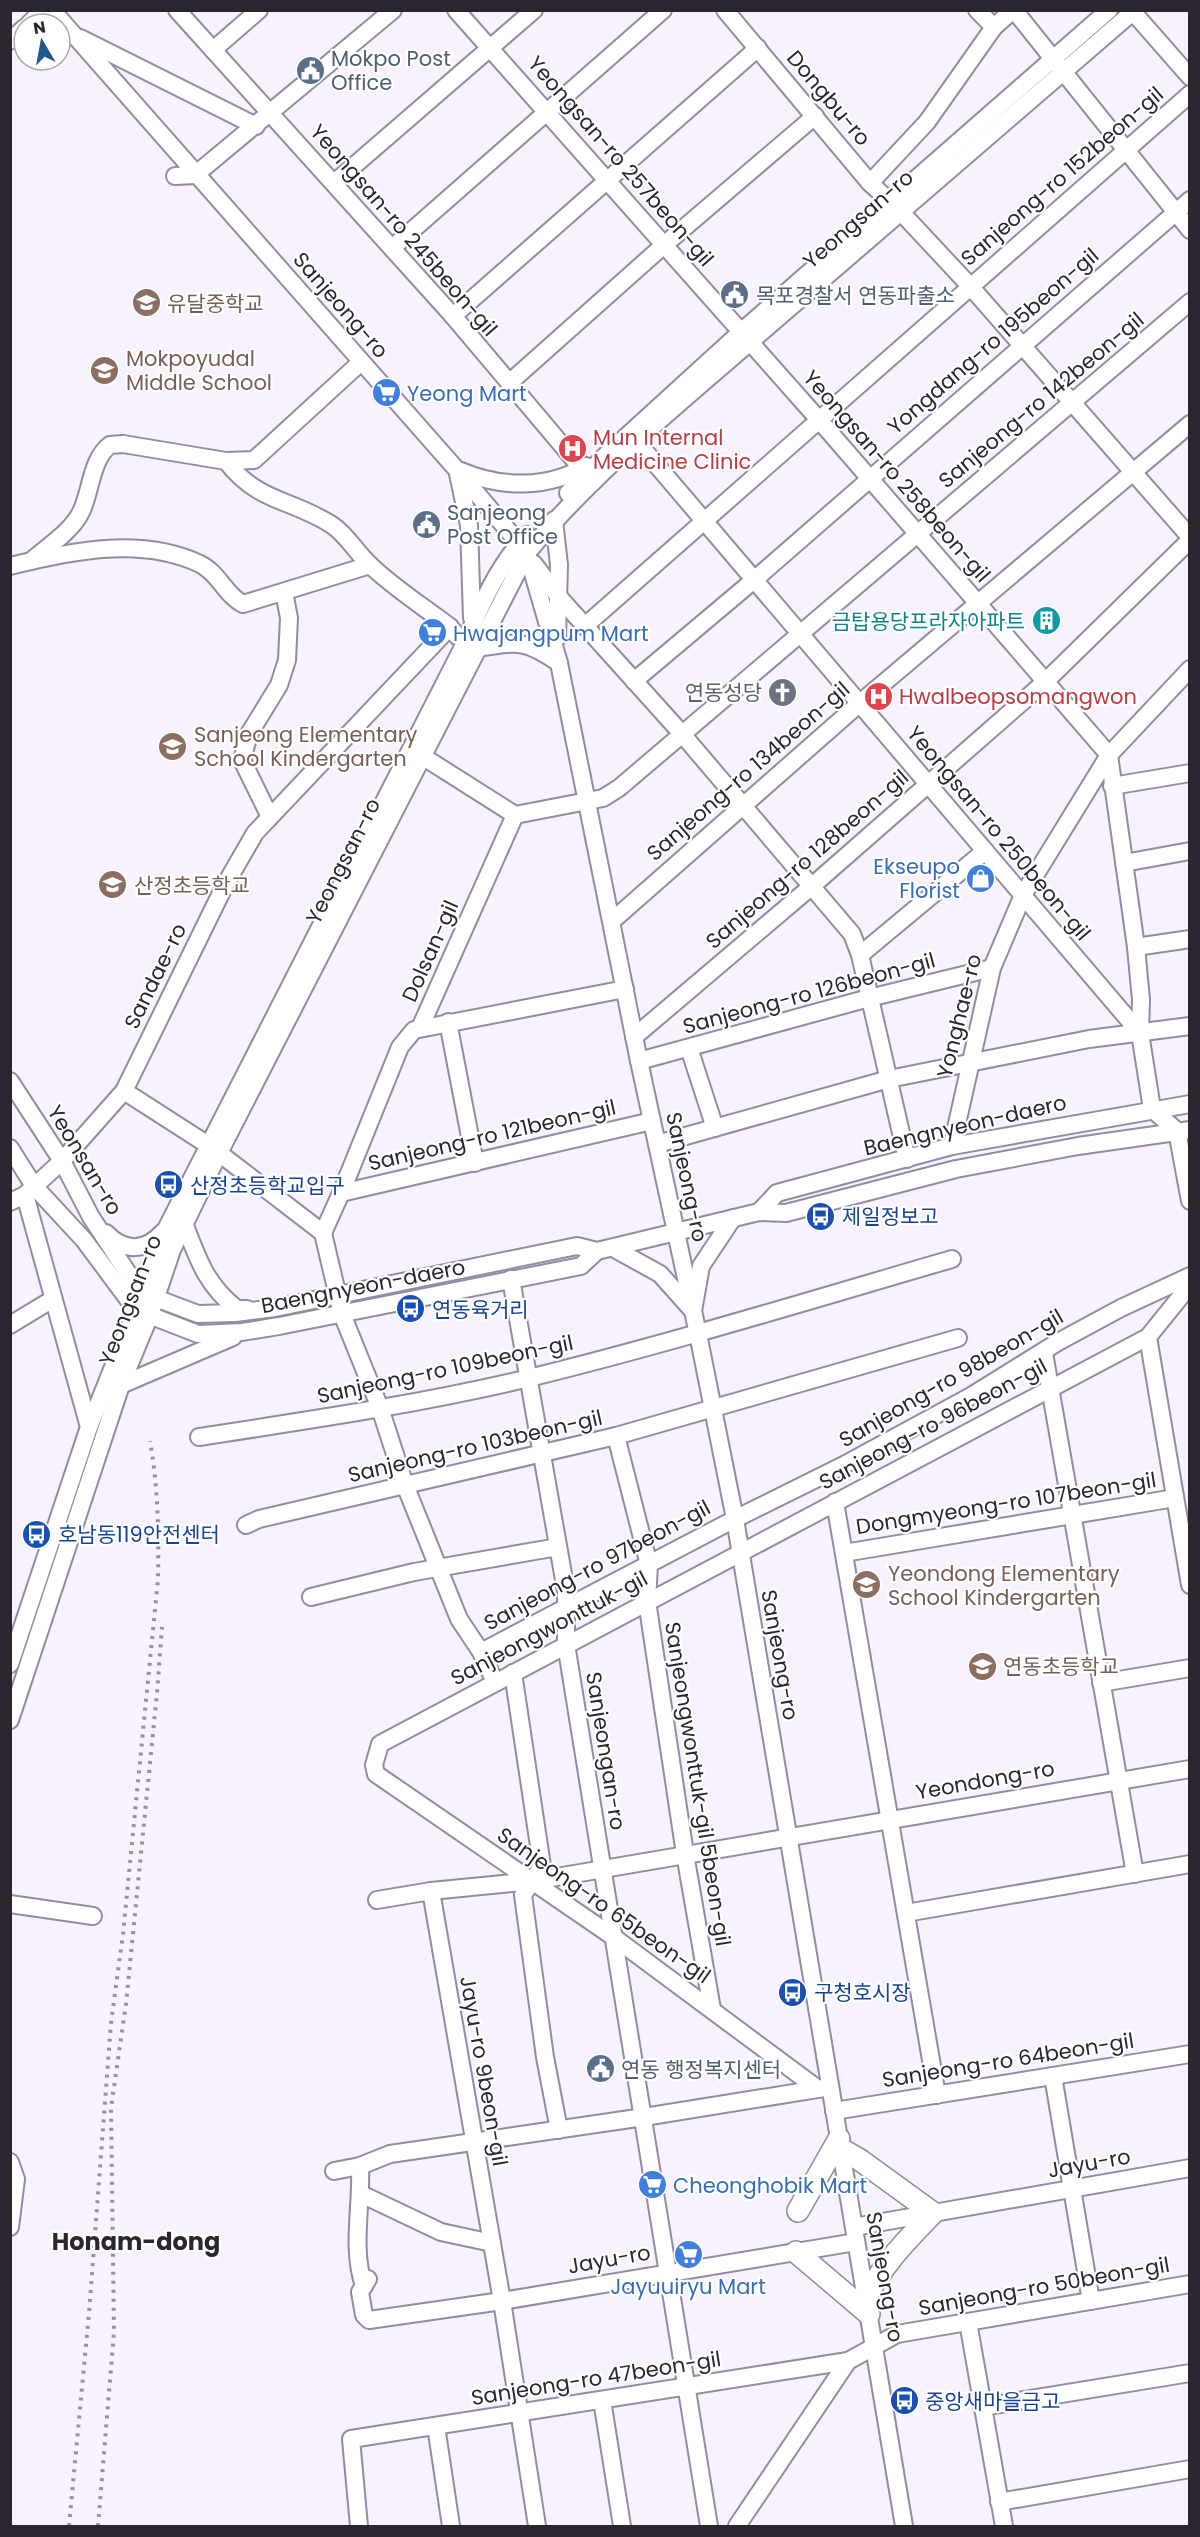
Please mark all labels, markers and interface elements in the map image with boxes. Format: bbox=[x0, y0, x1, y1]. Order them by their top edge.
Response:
north arrow bbox=[12, 12, 72, 72]
text: N bbox=[32, 15, 47, 40]
place label: Mokpo Post Office bbox=[331, 44, 451, 97]
street label: Dongbu-ro bbox=[780, 44, 878, 152]
street label: Yeongsan-ro 257beon-gil bbox=[521, 49, 721, 273]
public building icon: Mokpo Post Office bbox=[294, 54, 326, 86]
street label: Sanjeong-ro 152beon-gil bbox=[954, 80, 1170, 272]
street label: Yeongsan-ro 245beon-gil bbox=[304, 118, 504, 342]
street label: Yeongsan-ro bbox=[796, 163, 920, 275]
street label: Yongdang-ro 195beon-gil bbox=[881, 241, 1105, 441]
street label: Sanjeong-ro bbox=[287, 246, 395, 364]
public building icon: 목포경찰서 연동파출소 bbox=[719, 279, 751, 311]
place label: 목포경찰서 연동파출소 bbox=[756, 281, 955, 310]
school or university icon: 유달중학교 bbox=[130, 287, 162, 319]
place label: 유달중학교 bbox=[167, 289, 264, 318]
street label: Sanjeong-ro 142beon-gil bbox=[932, 305, 1150, 495]
place label: Mokpoyudal Middle School bbox=[126, 344, 272, 397]
school or university icon: Mokpoyudal Middle School bbox=[89, 354, 121, 386]
street label: Yeongsan-ro 258beon-gil bbox=[797, 364, 997, 588]
supermarket icon: Yeong Mart bbox=[370, 377, 402, 409]
place label: Yeong Mart bbox=[407, 379, 527, 408]
place label: Mun Internal Medicine Clinic bbox=[593, 423, 751, 476]
hospital icon: Mun Internal Medicine Clinic bbox=[556, 433, 588, 465]
place label: Sanjeong Post Office bbox=[447, 498, 558, 551]
public building icon: Sanjeong Post Office bbox=[410, 508, 442, 540]
building icon: 금탑용당프라자아파트 bbox=[1030, 605, 1062, 637]
place label: 금탑용당프라자아파트 bbox=[832, 607, 1025, 636]
supermarket icon: Hwajangpum Mart bbox=[416, 617, 448, 649]
place label: Hwajangpum Mart bbox=[453, 619, 649, 648]
street label: Sanjeong-ro 134beon-gil bbox=[640, 675, 856, 867]
church icon: 연동성당 bbox=[767, 676, 799, 708]
place label: 연동성당 bbox=[685, 678, 762, 707]
hospital icon: Hwalbeopsomangwon bbox=[862, 680, 894, 712]
place label: Hwalbeopsomangwon bbox=[899, 682, 1137, 711]
street label: Yeongsan-ro 250beon-gil bbox=[900, 719, 1098, 947]
place label: Sanjeong Elementary School Kindergarten bbox=[194, 720, 418, 773]
school or university icon: Sanjeong Elementary School Kindergarten bbox=[157, 730, 189, 762]
street label: Sanjeong-ro 128beon-gil bbox=[699, 763, 915, 955]
street label: Yeongsan-ro bbox=[299, 793, 387, 929]
place label: Ekseupo Florist bbox=[873, 852, 960, 905]
shop icon: Ekseupo Florist bbox=[965, 862, 997, 894]
school or university icon: 산정초등학교 bbox=[97, 869, 129, 901]
place label: 산정초등학교 bbox=[134, 871, 250, 900]
street label: Dolsan-gil bbox=[395, 896, 465, 1006]
street label: Sandae-ro bbox=[117, 918, 193, 1034]
street label: Sanjeong-ro 126beon-gil bbox=[680, 945, 938, 1041]
street label: Yonghae-ro bbox=[930, 951, 988, 1081]
street label: Baengnyeon-daero bbox=[861, 1088, 1069, 1162]
street label: Sanjeong-ro 121beon-gil bbox=[365, 1092, 619, 1178]
street label: Yeonsan-ro bbox=[41, 1100, 129, 1220]
street label: Sanjeong-ro bbox=[659, 1109, 715, 1245]
bus stop icon: 산정초등학교입구 bbox=[153, 1169, 185, 1201]
place label: 산정초등학교입구 bbox=[190, 1171, 345, 1200]
bus stop icon: 제일정보고 bbox=[805, 1200, 837, 1232]
place label: 제일정보고 bbox=[842, 1202, 939, 1231]
street label: Yeongsan-ro bbox=[92, 1230, 168, 1370]
street label: Baengnyeon-daero bbox=[259, 1252, 467, 1320]
bus stop icon: 연동육거리 bbox=[395, 1293, 427, 1325]
place label: 연동육거리 bbox=[432, 1295, 529, 1324]
street label: Sanjeong-ro 98beon-gil bbox=[834, 1302, 1068, 1454]
street label: Sanjeong-ro 109beon-gil bbox=[314, 1328, 576, 1410]
street label: Sanjeong-ro 96beon-gil bbox=[814, 1351, 1052, 1497]
street label: Sanjeong-ro 103beon-gil bbox=[345, 1403, 605, 1489]
street label: Dongmyeong-ro 107beon-gil bbox=[854, 1465, 1158, 1541]
street label: Sanjeong-ro 97beon-gil bbox=[479, 1493, 715, 1637]
bus stop icon: 호남동119안전센터 bbox=[21, 1518, 53, 1550]
place label: 호남동119안전센터 bbox=[58, 1520, 220, 1549]
place label: Yeondong Elementary School Kindergarten bbox=[888, 1559, 1120, 1612]
street label: Sanjeongwonttuk-gil bbox=[446, 1564, 652, 1692]
school or university icon: Yeondong Elementary School Kindergarten bbox=[851, 1569, 883, 1601]
street label: Sanjeong-ro bbox=[754, 1587, 806, 1723]
street label: Sanjeongwonttuk-gil 5beon-gil bbox=[658, 1620, 738, 1948]
school or university icon: 연동초등학교 bbox=[966, 1650, 998, 1682]
place label: 연동초등학교 bbox=[1003, 1652, 1119, 1681]
street label: Sanjeongan-ro bbox=[579, 1670, 633, 1832]
street label: Yeondong-ro bbox=[913, 1754, 1057, 1806]
street label: Sanjeong-ro 65beon-gil bbox=[491, 1820, 717, 1990]
street label: Jayu-ro 9beon-gil bbox=[453, 1974, 515, 2168]
bus stop icon: 구청호시장 bbox=[777, 1976, 809, 2008]
place label: 구청호시장 bbox=[814, 1978, 911, 2007]
street label: Sanjeong-ro 64beon-gil bbox=[880, 2026, 1136, 2094]
public building icon: 연동 행정복지센터 bbox=[584, 2053, 616, 2085]
place label: 연동 행정복지센터 bbox=[621, 2055, 781, 2084]
street label: Jayu-ro bbox=[1045, 2141, 1133, 2185]
supermarket icon: Cheonghobik Mart bbox=[636, 2169, 668, 2201]
place label: Cheonghobik Mart bbox=[673, 2171, 867, 2200]
street label: Sanjeong-ro bbox=[859, 2209, 911, 2345]
district label: Honam-dong bbox=[52, 2225, 220, 2258]
street label: Jayu-ro bbox=[565, 2237, 653, 2281]
supermarket icon: Jayuuiryu Mart bbox=[672, 2239, 704, 2271]
street label: Sanjeong-ro 50beon-gil bbox=[916, 2250, 1172, 2322]
place label: Jayuuiryu Mart bbox=[610, 2272, 766, 2301]
street label: Sanjeong-ro 47beon-gil bbox=[469, 2344, 723, 2412]
bus stop icon: 중앙새마을금고 bbox=[888, 2385, 920, 2417]
place label: 중앙새마을금고 bbox=[925, 2387, 1060, 2416]

